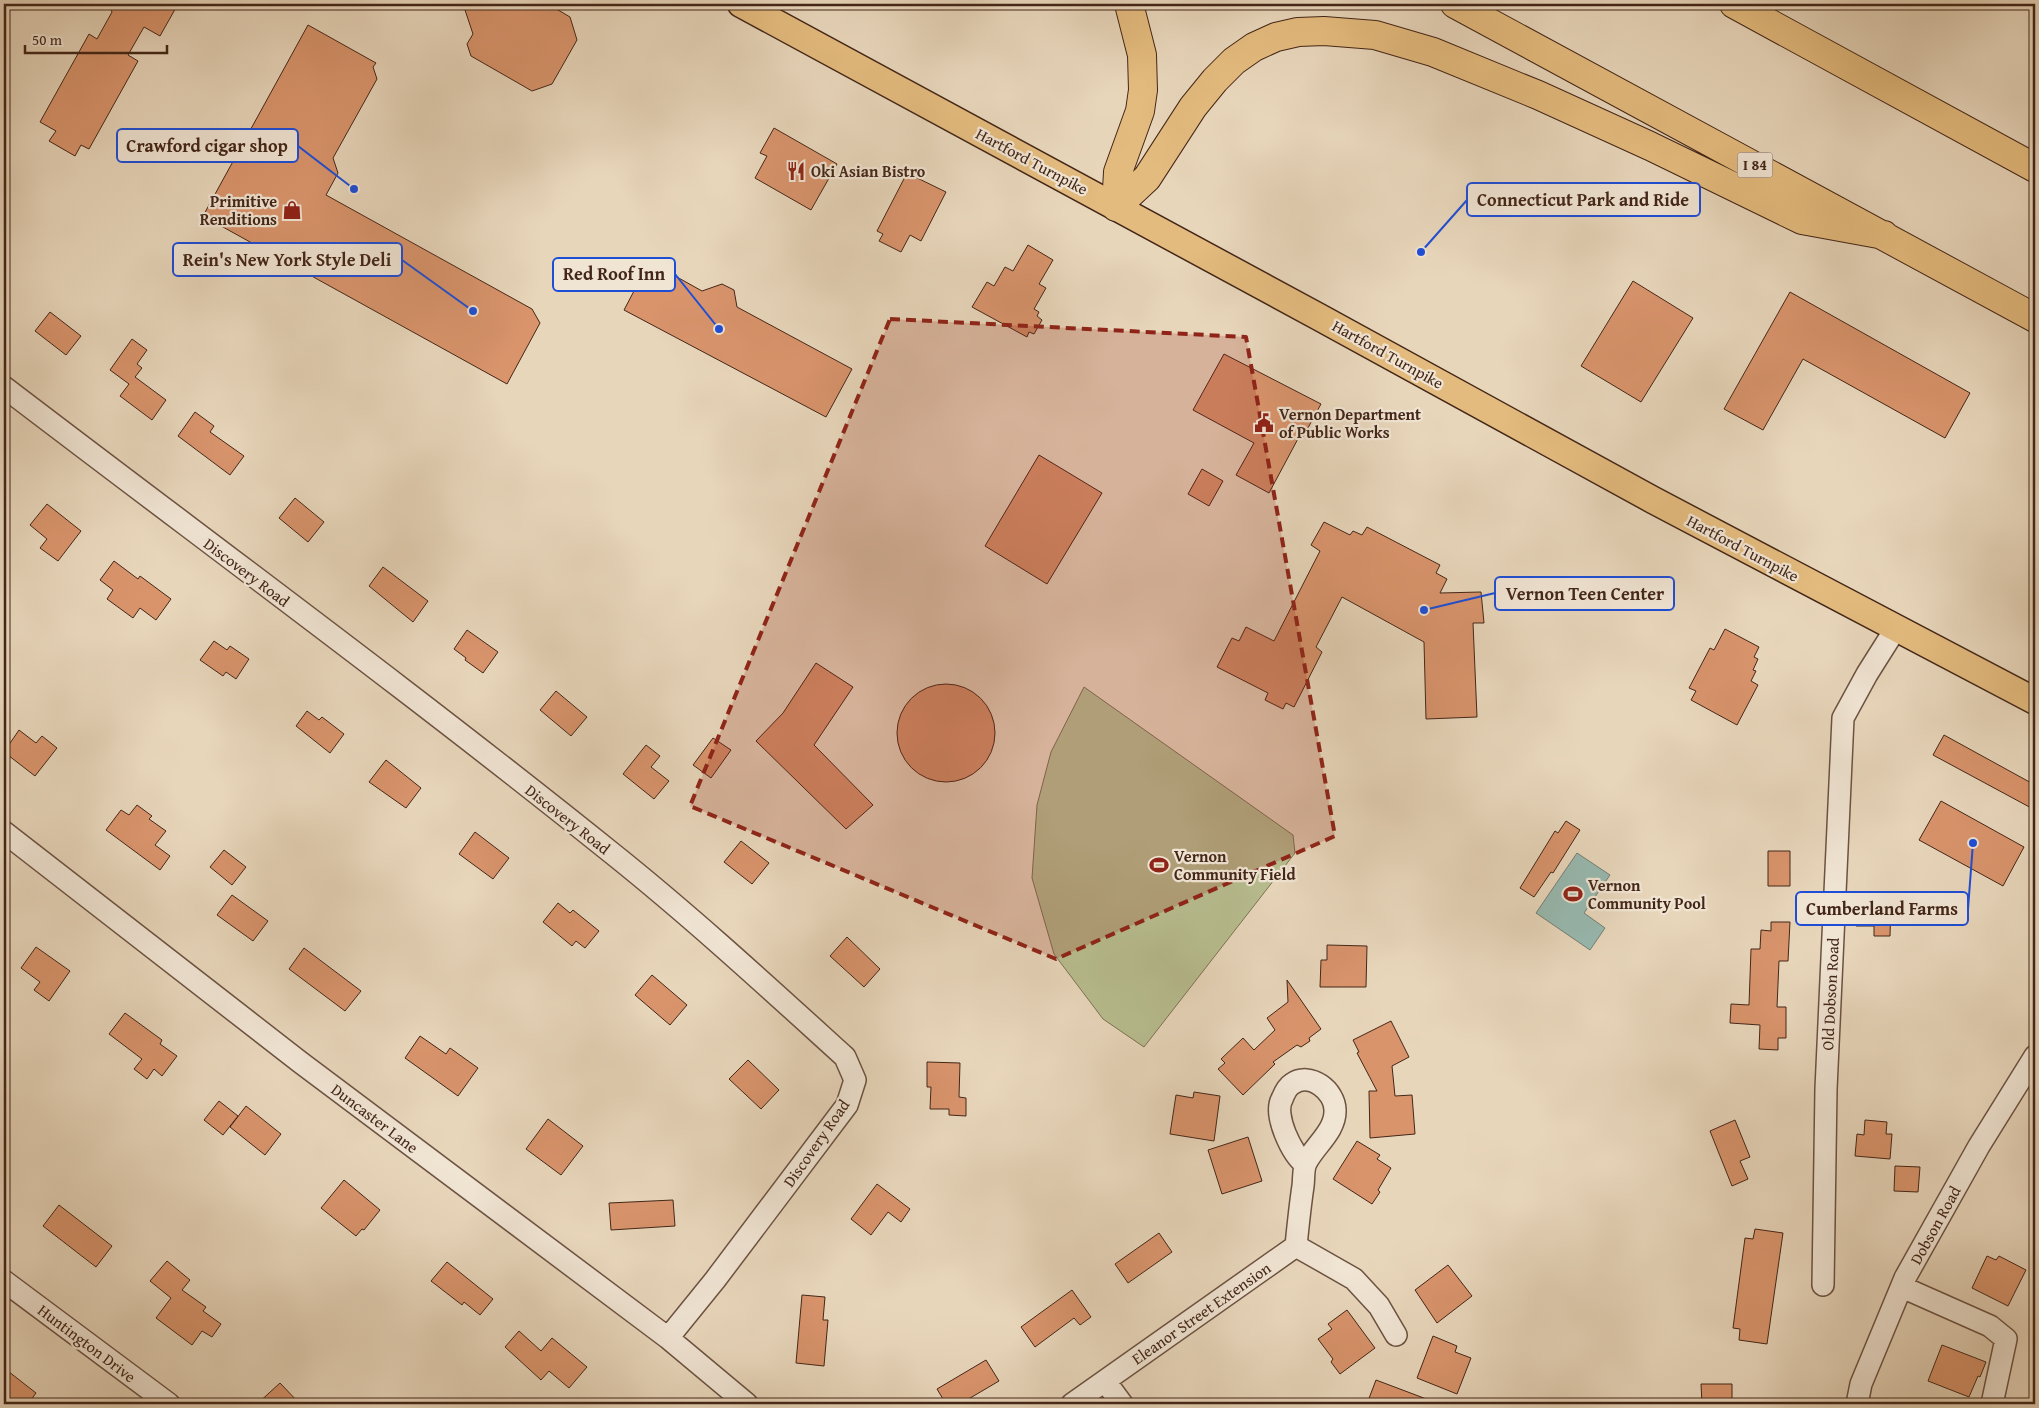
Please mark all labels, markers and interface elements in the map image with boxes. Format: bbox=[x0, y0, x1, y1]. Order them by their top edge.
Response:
scale bar bbox=[25, 22, 168, 54]
text: 50 m bbox=[32, 29, 63, 50]
street label: Hartford Turnpike bbox=[972, 121, 1092, 201]
callout: Crawford cigar shop bbox=[117, 129, 298, 162]
text: Crawford cigar shop bbox=[126, 132, 288, 159]
road number: I 84 bbox=[1738, 152, 1772, 178]
place label: Oki Asian Bistro bbox=[811, 159, 926, 183]
restaurant icon: Oki Asian Bistro bbox=[785, 160, 807, 182]
callout: Connecticut Park and Ride bbox=[1467, 183, 1700, 216]
text: Connecticut Park and Ride bbox=[1477, 186, 1689, 213]
place label: Primitive Renditions bbox=[200, 189, 277, 231]
shop icon: Primitive Renditions bbox=[281, 199, 303, 221]
callout: Rein's New York Style Deli bbox=[173, 243, 402, 276]
text: Rein's New York Style Deli bbox=[183, 246, 392, 273]
callout: Red Roof Inn bbox=[553, 258, 675, 291]
text: Red Roof Inn bbox=[563, 260, 665, 287]
street label: Hartford Turnpike bbox=[1328, 313, 1448, 395]
place label: Vernon Department of Public Works bbox=[1279, 402, 1421, 444]
public building icon: Vernon Department of Public Works bbox=[1253, 412, 1275, 434]
street label: Hartford Turnpike bbox=[1683, 508, 1803, 588]
street label: Discovery Road bbox=[199, 532, 295, 613]
callout: Vernon Teen Center bbox=[1495, 577, 1674, 610]
text: Vernon Teen Center bbox=[1506, 580, 1665, 607]
street label: Discovery Road bbox=[520, 778, 616, 860]
place label: Vernon Community Field bbox=[1174, 844, 1296, 886]
sports icon: Vernon Community Field bbox=[1148, 854, 1170, 876]
place label: Vernon Community Pool bbox=[1588, 873, 1706, 915]
sports icon: Vernon Community Pool bbox=[1562, 883, 1584, 905]
callout: Cumberland Farms bbox=[1796, 892, 1968, 925]
text: Cumberland Farms bbox=[1806, 895, 1958, 922]
street label: Old Dobson Road bbox=[1815, 937, 1845, 1051]
street label: Duncaster Lane bbox=[326, 1077, 424, 1159]
street label: Discovery Road bbox=[777, 1094, 855, 1192]
street label: Dobson Road bbox=[1903, 1181, 1967, 1269]
street label: Eleanor Street Extension bbox=[1126, 1256, 1276, 1370]
street label: Huntington Drive bbox=[33, 1298, 141, 1388]

